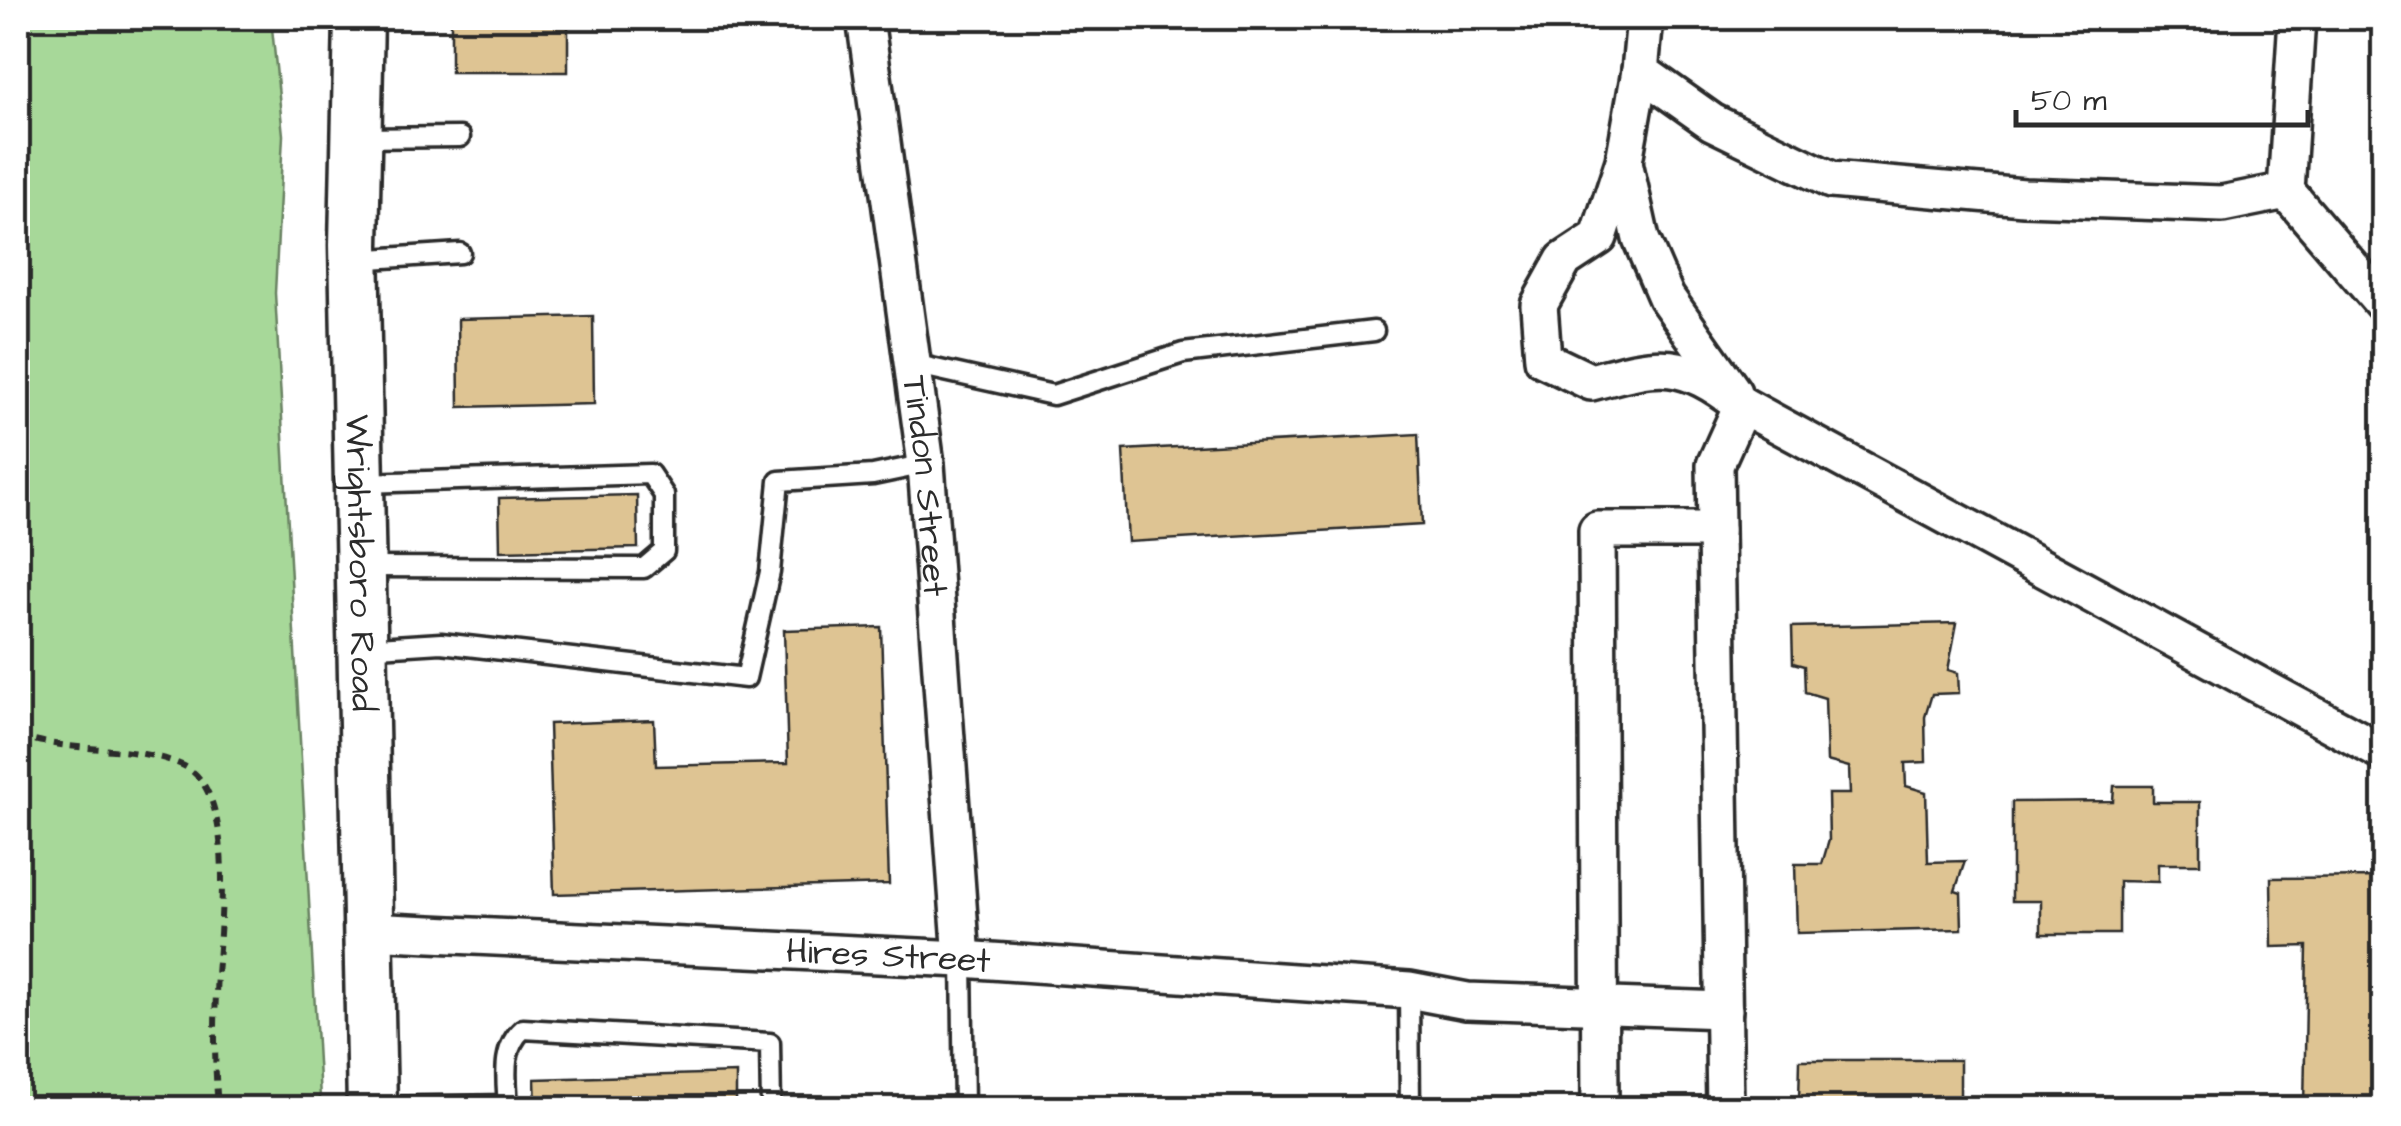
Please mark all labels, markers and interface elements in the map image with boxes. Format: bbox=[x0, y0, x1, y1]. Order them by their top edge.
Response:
scale bar bbox=[2016, 65, 2308, 127]
text: 50 m bbox=[2031, 80, 2107, 122]
street label: Tindon Street bbox=[890, 372, 960, 598]
street label: Wrightsboro Road bbox=[332, 414, 388, 712]
street label: Hires Street bbox=[785, 926, 992, 985]

